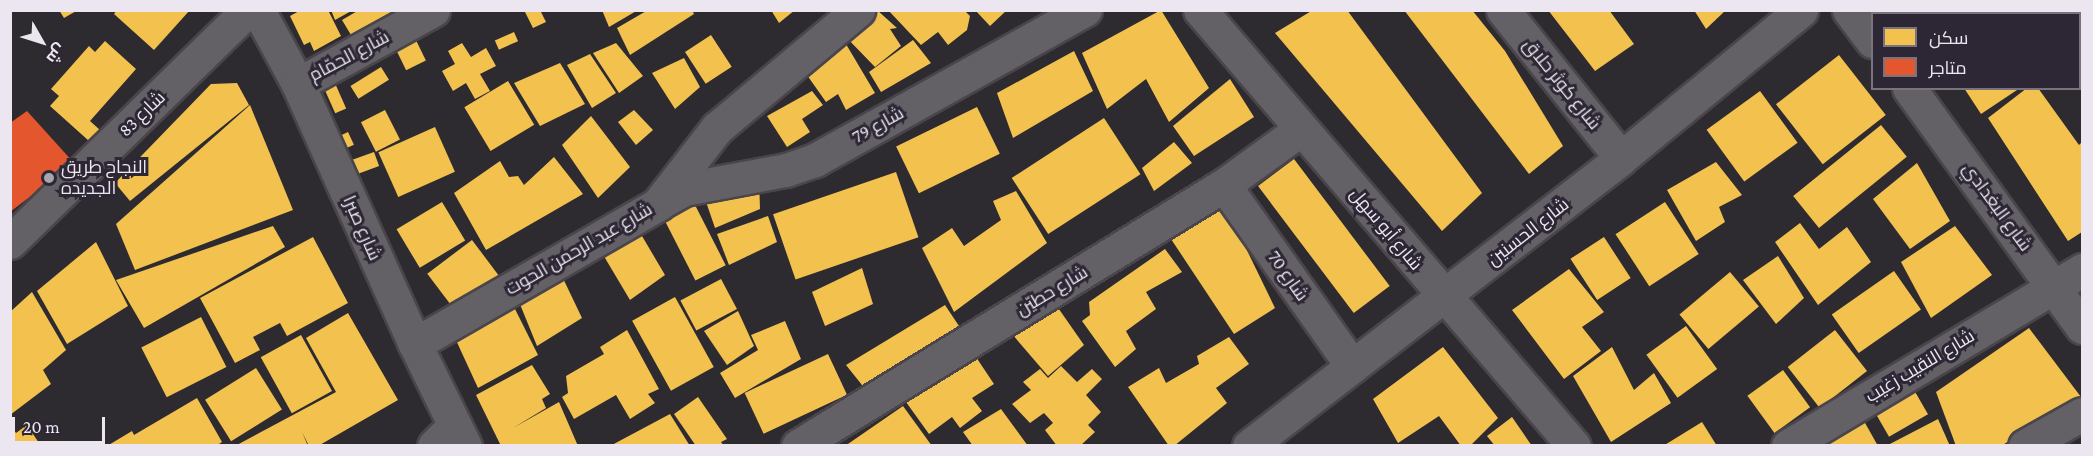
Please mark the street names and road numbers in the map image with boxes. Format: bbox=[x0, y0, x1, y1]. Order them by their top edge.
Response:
street label: شارع الحمّام bbox=[305, 26, 393, 86]
street label: شارع كوثر حلاق bbox=[1519, 34, 1605, 134]
street label: شارع 83 bbox=[114, 87, 170, 141]
street label: شارع 79 bbox=[848, 102, 908, 148]
street label: شارع البغدادي bbox=[1958, 159, 2036, 255]
street label: شارع أبو سهل bbox=[1345, 183, 1427, 275]
street label: شارع صبرا bbox=[338, 192, 386, 264]
street label: شارع الحسنين bbox=[1483, 193, 1573, 271]
street label: شارع عبد الرحمن الحوت bbox=[502, 198, 656, 300]
street label: شارع 70 bbox=[1263, 247, 1313, 305]
street label: شارع حطيّن bbox=[1012, 261, 1092, 321]
street label: شارع النقيب زغيب bbox=[1861, 325, 1979, 407]

